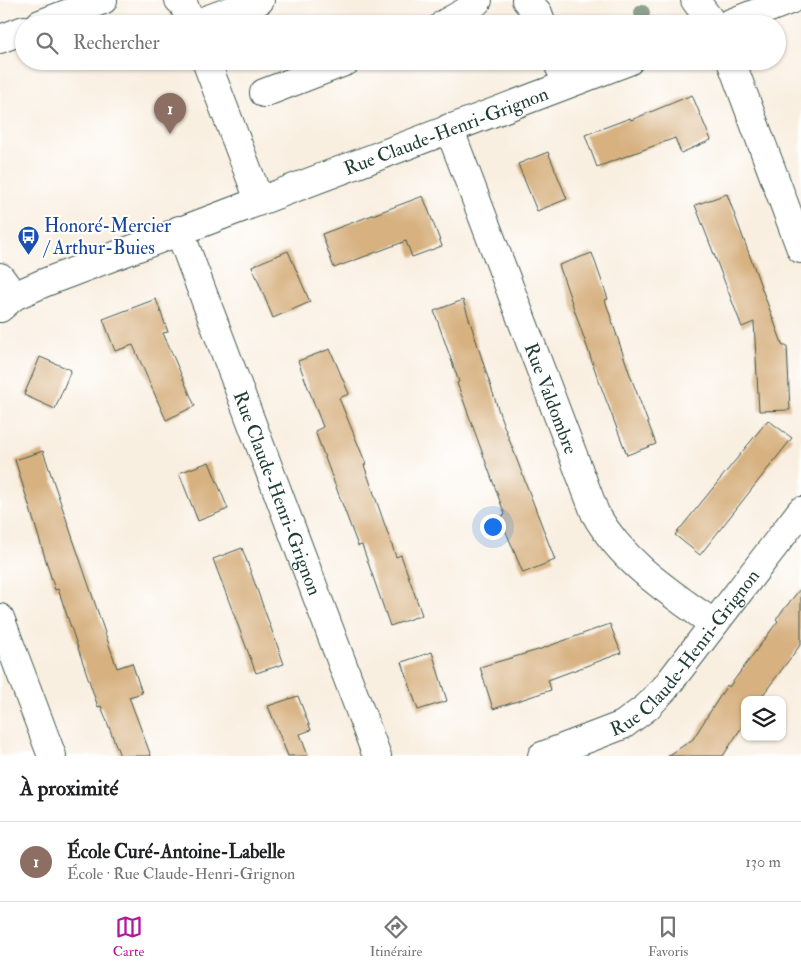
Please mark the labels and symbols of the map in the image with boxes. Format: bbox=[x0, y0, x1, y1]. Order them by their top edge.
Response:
street label: Rue Claude-Henri-Grignon bbox=[341, 82, 552, 181]
pin: 1 bbox=[154, 93, 186, 134]
place label: Honoré-Mercier / Arthur-Buies bbox=[42, 214, 171, 260]
bus stop icon: Honoré-Mercier / Arthur-Buies bbox=[16, 224, 40, 255]
street label: Rue Valdombre bbox=[519, 340, 583, 458]
street label: Rue Claude-Henri-Grignon bbox=[228, 388, 327, 599]
your location bbox=[480, 514, 506, 540]
street label: Rue Claude-Henri-Grignon bbox=[607, 564, 765, 742]

